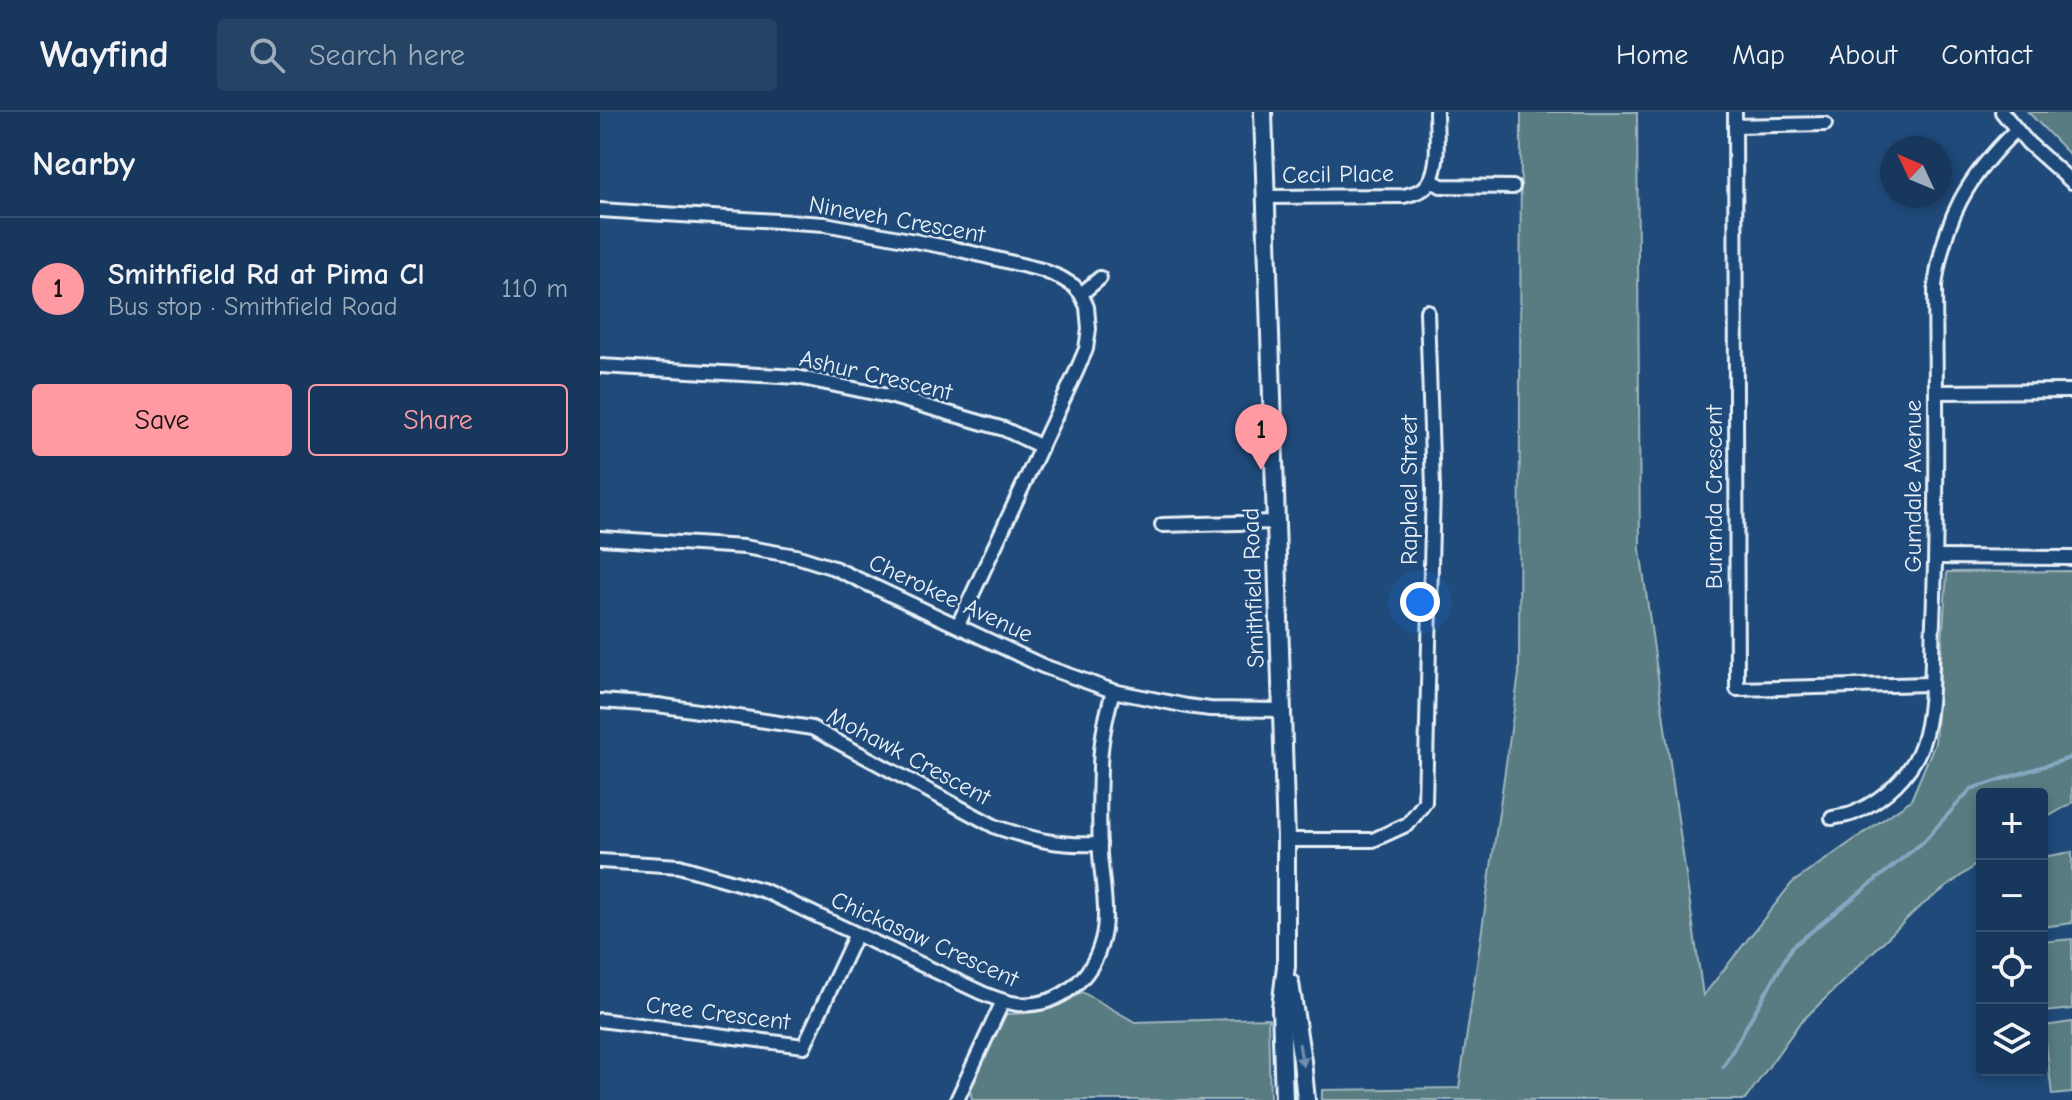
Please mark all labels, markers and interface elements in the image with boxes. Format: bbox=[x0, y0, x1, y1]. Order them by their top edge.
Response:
search box bbox=[217, 19, 777, 91]
text: Wayfind bbox=[40, 33, 169, 77]
icon: search bbox=[245, 33, 289, 77]
text: Search here bbox=[309, 38, 465, 73]
text: Home bbox=[1616, 39, 1688, 71]
text: Map bbox=[1732, 39, 1785, 71]
text: About bbox=[1829, 39, 1897, 71]
text: Contact bbox=[1941, 39, 2032, 71]
north arrow bbox=[1880, 136, 1952, 208]
text: Nearby bbox=[32, 144, 135, 184]
street label: Cecil Place bbox=[1282, 159, 1394, 189]
street label: Nineveh Crescent bbox=[807, 190, 988, 248]
text: Smithfield Rd at Pima Cl bbox=[108, 257, 425, 292]
text: 1 bbox=[53, 274, 63, 304]
text: 110 m bbox=[501, 274, 568, 304]
text: Bus stop · Smithfield Road bbox=[108, 292, 398, 322]
street label: Ashur Crescent bbox=[797, 344, 956, 406]
button: Save bbox=[32, 384, 292, 456]
button: Share bbox=[308, 384, 568, 456]
street label: Gumdale Avenue bbox=[1899, 400, 1927, 572]
pin: 1 bbox=[1235, 404, 1287, 470]
street label: Buranda Crescent bbox=[1700, 404, 1728, 589]
street label: Raphael Street bbox=[1395, 414, 1423, 565]
street label: Smithfield Road bbox=[1236, 507, 1270, 669]
street label: Cherokee Avenue bbox=[865, 548, 1037, 648]
your location bbox=[1400, 582, 1440, 622]
street label: Mohawk Crescent bbox=[822, 701, 997, 812]
map controls bbox=[1976, 788, 2048, 1076]
button: + bbox=[1976, 788, 2048, 860]
button: − bbox=[1976, 860, 2048, 932]
street label: Chickasaw Crescent bbox=[827, 885, 1024, 993]
button: locate bbox=[1976, 932, 2048, 1004]
street label: Cree Crescent bbox=[644, 990, 793, 1036]
button: layers bbox=[1976, 1004, 2048, 1076]
one-way arrow bbox=[1295, 1043, 1308, 1068]

